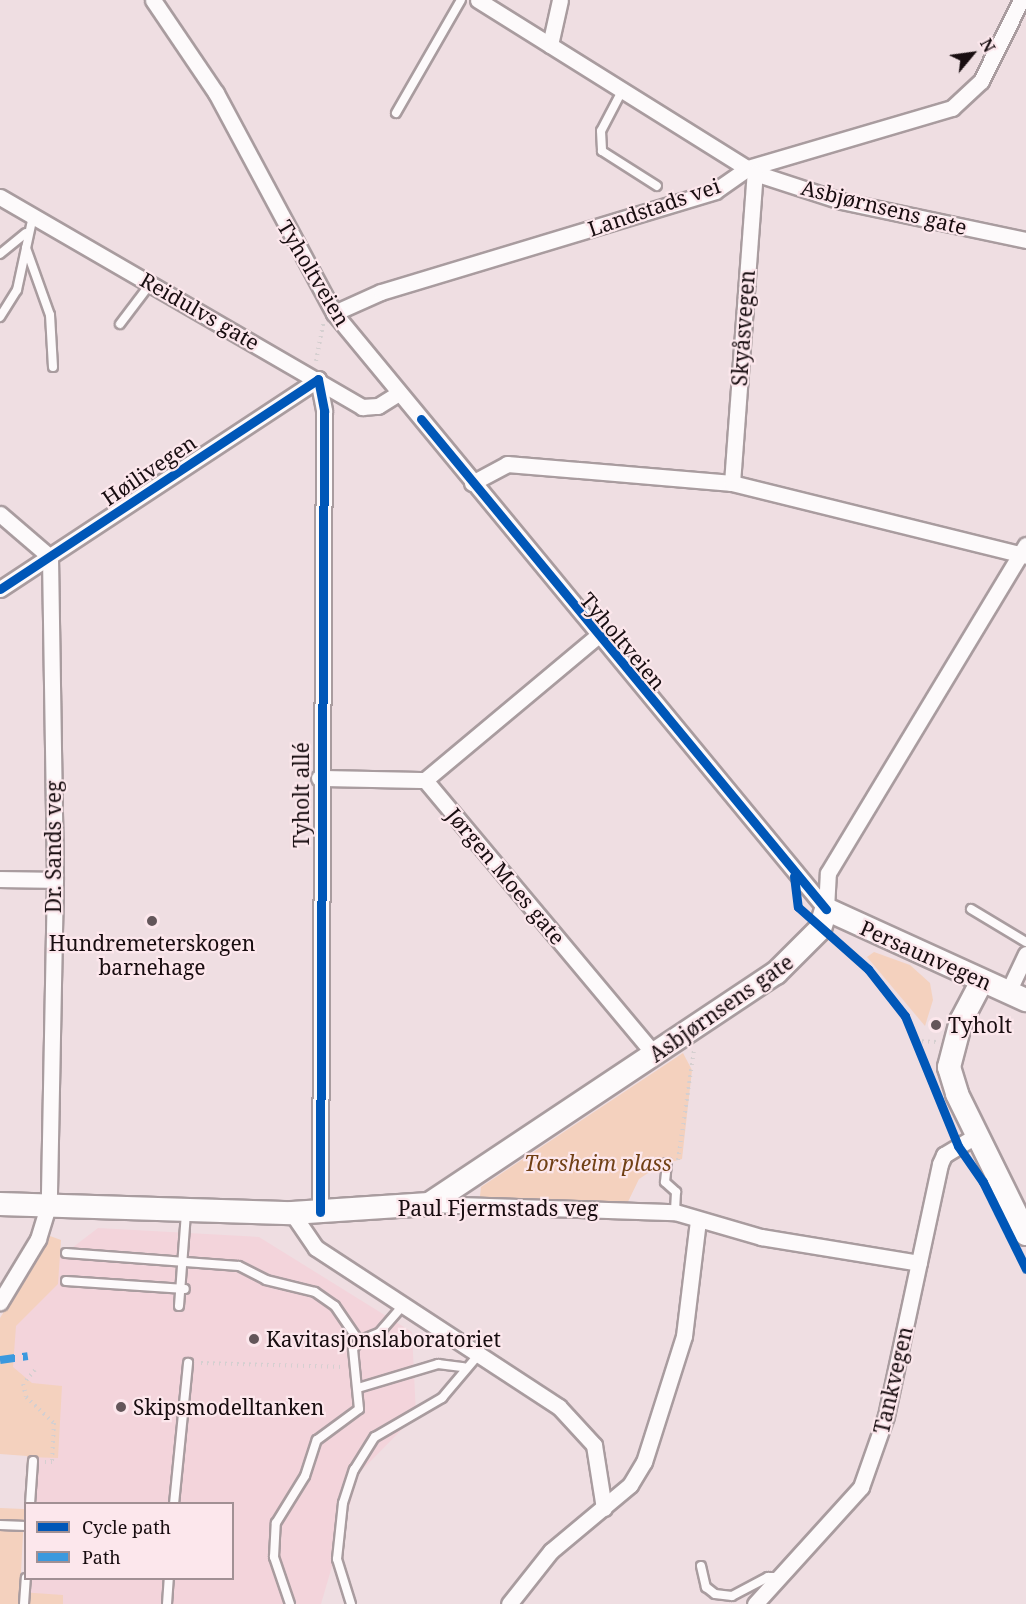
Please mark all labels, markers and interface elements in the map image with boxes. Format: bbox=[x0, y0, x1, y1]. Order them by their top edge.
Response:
north arrow bbox=[942, 24, 1002, 84]
text: N bbox=[975, 34, 1000, 56]
street label: Landstads vei bbox=[585, 173, 723, 241]
street label: Asbjørnsens gate bbox=[798, 174, 970, 240]
street label: Tyholtveien bbox=[273, 216, 355, 330]
street label: Reidulvs gate bbox=[136, 267, 264, 355]
street label: Skyåsvegen bbox=[726, 269, 760, 387]
street label: Høilivegen bbox=[97, 429, 201, 511]
street label: Tyholtveien bbox=[575, 587, 671, 695]
street label: Tyholt allé bbox=[288, 742, 314, 848]
street label: Dr. Sands veg bbox=[40, 781, 66, 913]
street label: Jørgen Moes gate bbox=[441, 802, 571, 950]
marker: Hundremeterskogen barnehage bbox=[145, 914, 159, 928]
street label: Persaunvegen bbox=[856, 915, 996, 995]
place label: Hundremeterskogen barnehage bbox=[49, 930, 255, 980]
street label: Asbjørnsens gate bbox=[644, 949, 798, 1067]
place label: Tyholt bbox=[948, 1012, 1012, 1038]
marker: Tyholt bbox=[929, 1018, 943, 1032]
park label: Torsheim plass bbox=[524, 1150, 672, 1176]
street label: Paul Fjermstads veg bbox=[398, 1195, 598, 1221]
street label: Tankvegen bbox=[868, 1324, 918, 1436]
place label: Kavitasjonslaboratoriet bbox=[266, 1326, 501, 1352]
marker: Kavitasjonslaboratoriet bbox=[247, 1332, 261, 1346]
place label: Skipsmodelltanken bbox=[133, 1394, 324, 1420]
marker: Skipsmodelltanken bbox=[114, 1400, 128, 1414]
legend bbox=[24, 1502, 234, 1580]
text: Cycle path bbox=[82, 1515, 171, 1539]
text: Path bbox=[82, 1545, 121, 1569]

